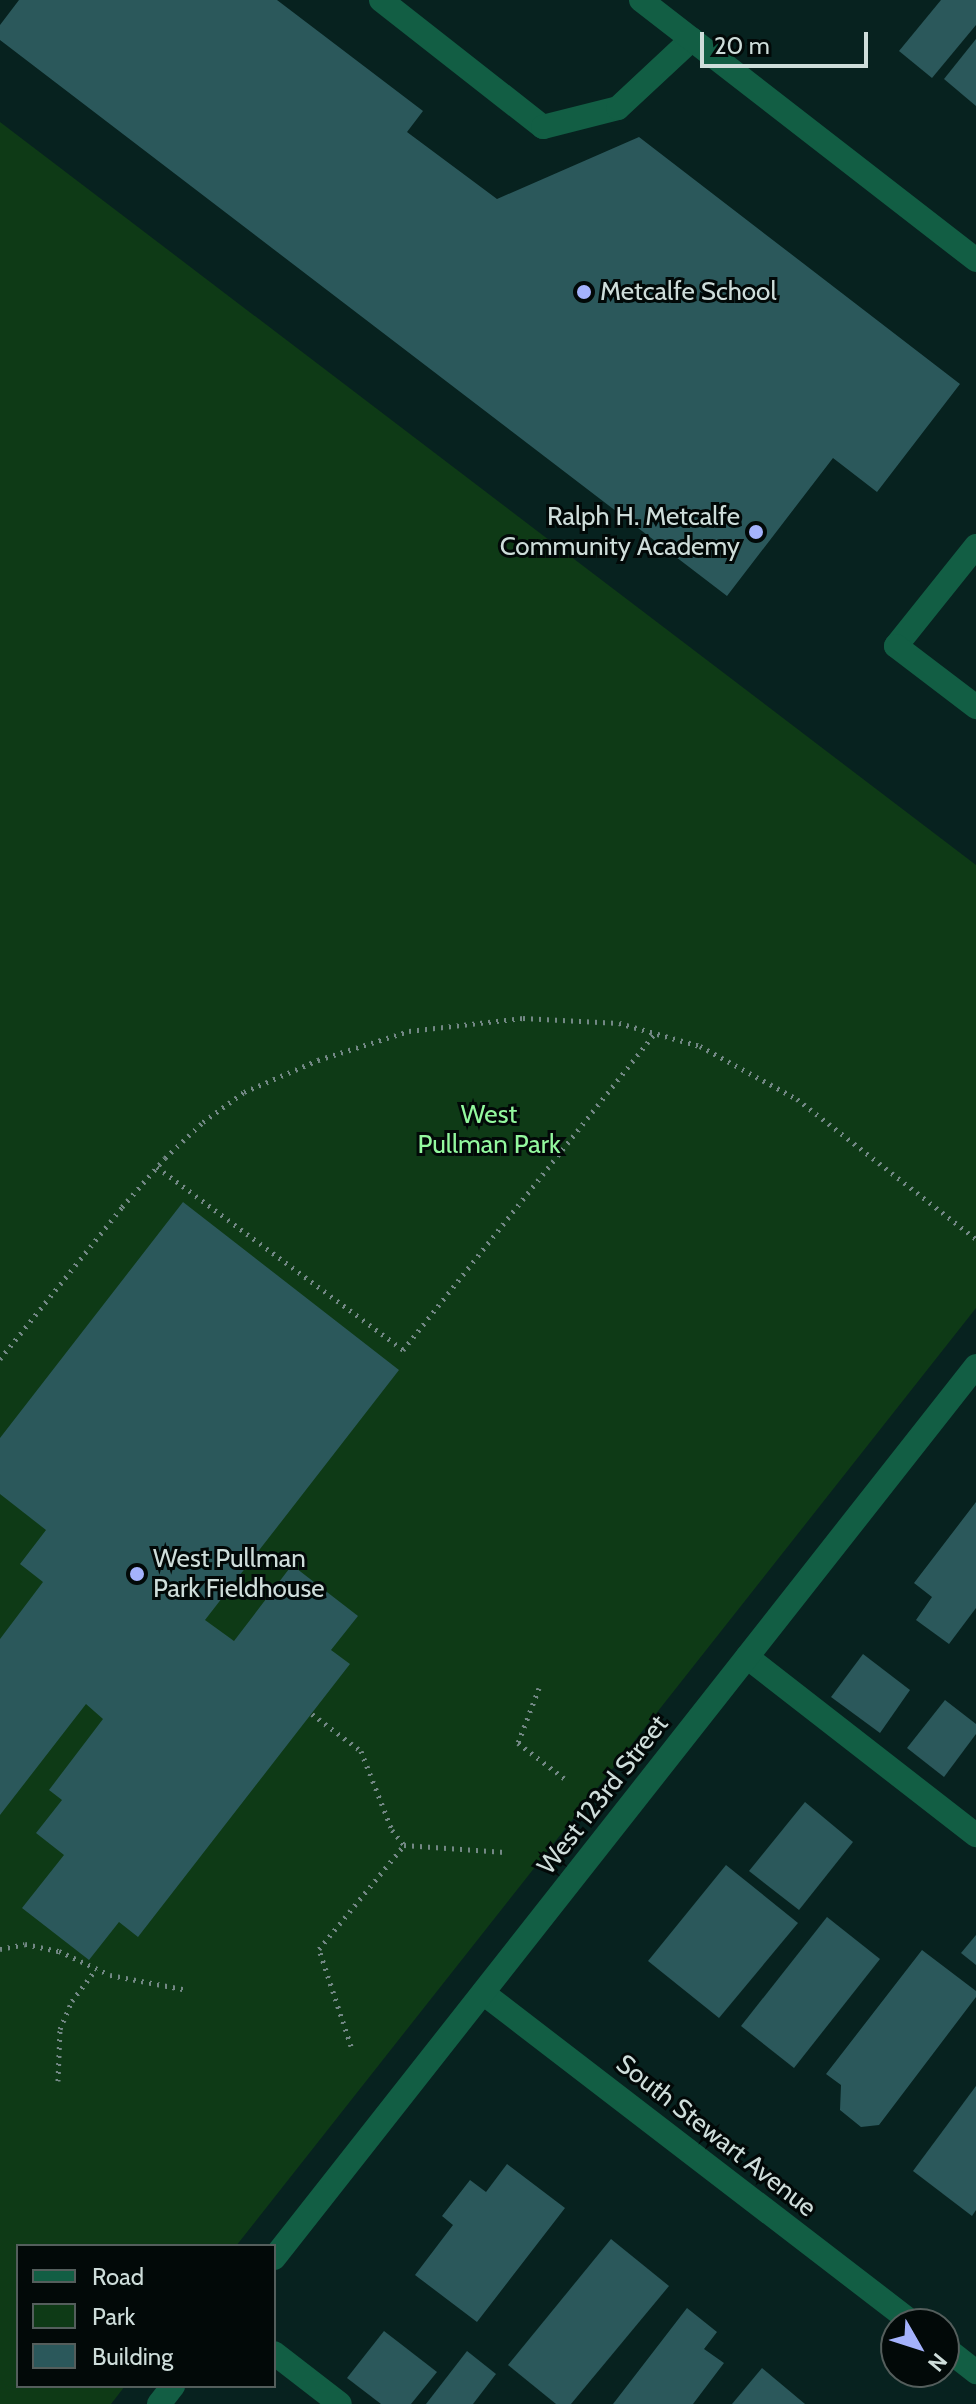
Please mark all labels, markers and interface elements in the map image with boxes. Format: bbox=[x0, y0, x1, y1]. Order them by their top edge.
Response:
scale bar bbox=[704, 16, 872, 66]
text: 20 m bbox=[714, 31, 770, 60]
place label: Metcalfe School bbox=[600, 276, 777, 308]
marker: Metcalfe School bbox=[575, 283, 593, 301]
place label: Ralph H. Metcalfe Community Academy bbox=[500, 501, 740, 562]
marker: Ralph H. Metcalfe Community Academy bbox=[747, 523, 765, 541]
park label: West Pullman Park bbox=[417, 1099, 561, 1160]
place label: West Pullman Park Fieldhouse bbox=[153, 1543, 324, 1604]
marker: West Pullman Park Fieldhouse bbox=[128, 1565, 146, 1583]
street label: West 123rd Street bbox=[531, 1709, 675, 1881]
street label: South Stewart Avenue bbox=[610, 2048, 822, 2224]
legend bbox=[16, 2244, 276, 2388]
text: Road bbox=[92, 2262, 144, 2291]
text: Park bbox=[92, 2302, 135, 2331]
north arrow bbox=[880, 2308, 960, 2388]
text: Building bbox=[92, 2342, 173, 2371]
text: N bbox=[922, 2348, 953, 2377]

